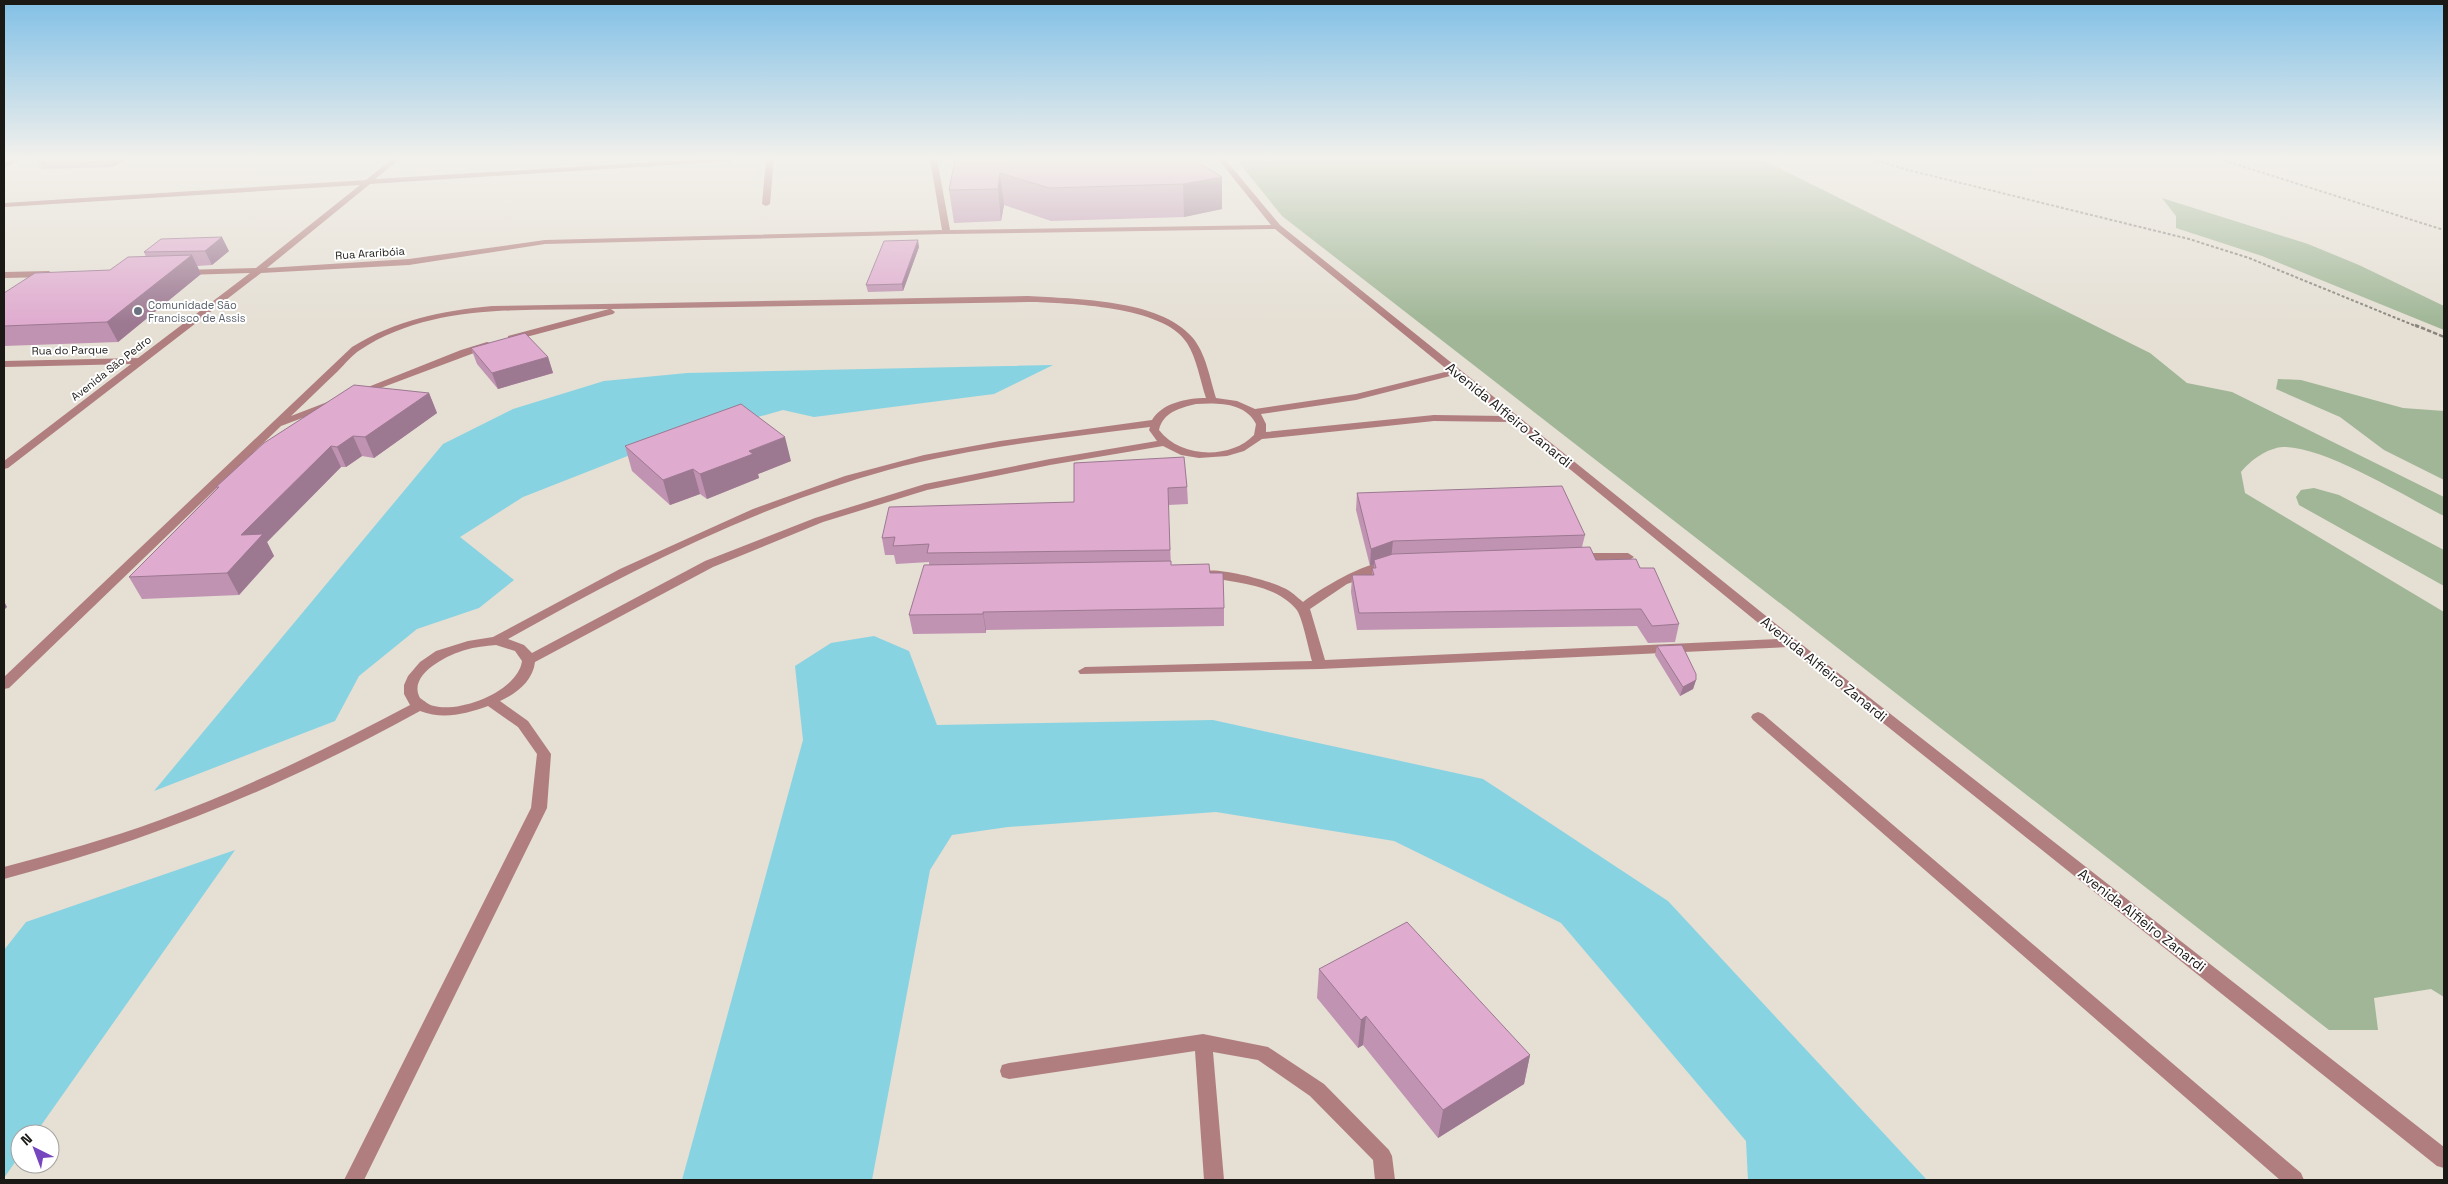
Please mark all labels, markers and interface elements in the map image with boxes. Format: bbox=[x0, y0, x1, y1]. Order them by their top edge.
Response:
street label: Rua Araribóia bbox=[335, 244, 406, 262]
place label: Comunidade São Francisco de Assis bbox=[148, 298, 246, 325]
marker: Comunidade São Francisco de Assis bbox=[132, 305, 144, 317]
street label: Avenida São Pedro bbox=[68, 332, 154, 404]
street label: Rua do Parque bbox=[32, 342, 108, 358]
street label: Avenida Alfieiro Zanardi bbox=[1442, 358, 1576, 472]
street label: Avenida Alfieiro Zanardi bbox=[1757, 612, 1891, 726]
street label: Avenida Alfieiro Zanardi bbox=[2074, 864, 2210, 976]
north arrow bbox=[10, 1124, 60, 1174]
text: N bbox=[17, 1130, 36, 1149]

